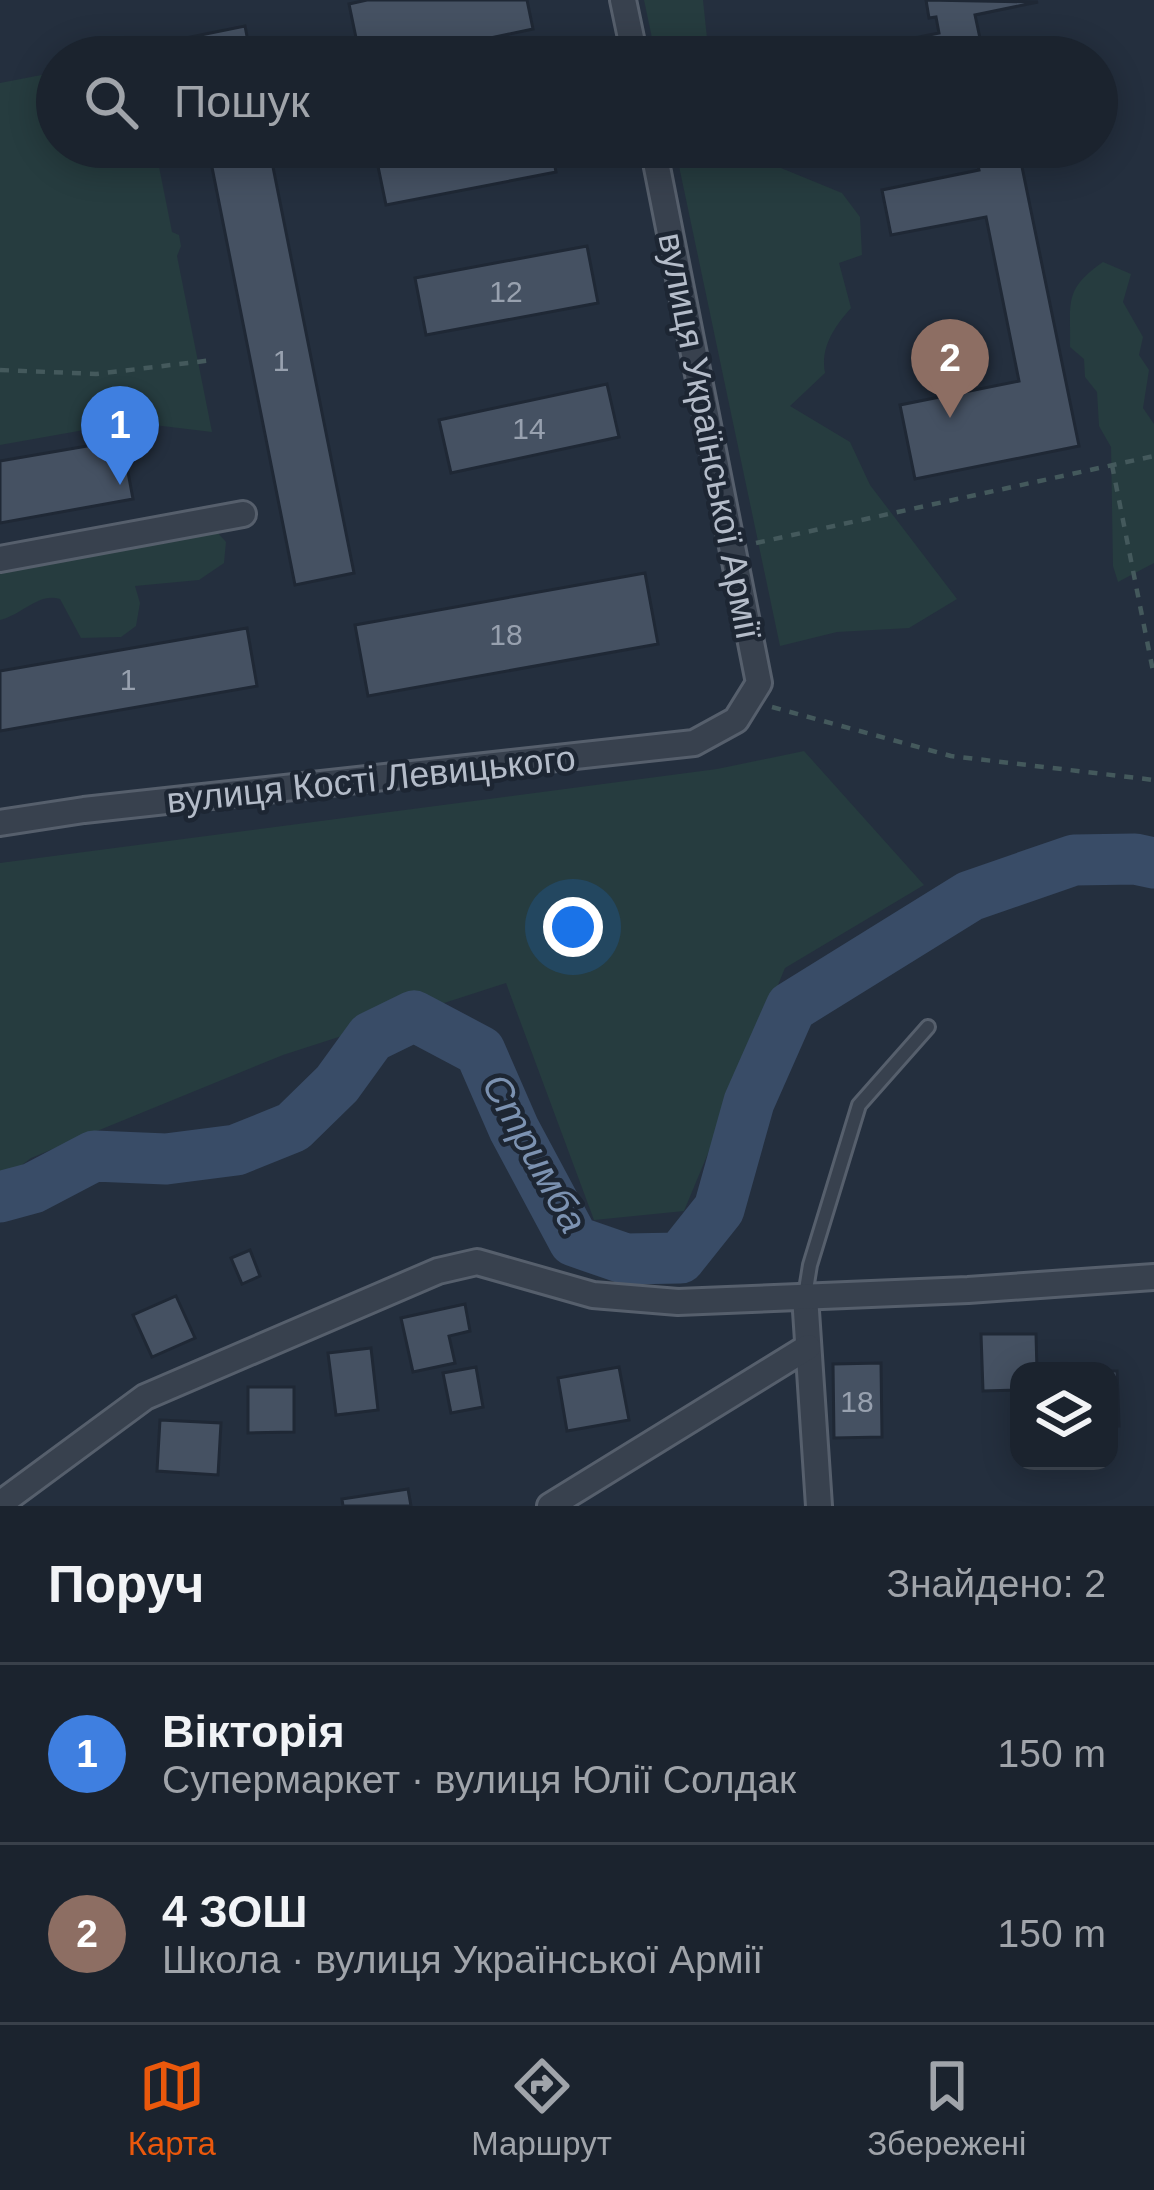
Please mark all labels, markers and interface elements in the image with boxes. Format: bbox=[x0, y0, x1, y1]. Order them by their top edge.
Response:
search box bbox=[36, 36, 1118, 168]
icon: search bbox=[78, 69, 144, 135]
text: Пошук bbox=[174, 76, 310, 127]
street label: вулиця Української Армії bbox=[650, 229, 770, 643]
house number: 12 bbox=[489, 275, 523, 308]
pin: 2 bbox=[911, 319, 989, 418]
house number: 1 bbox=[273, 344, 289, 377]
pin: 1 bbox=[81, 386, 159, 485]
house number: 14 bbox=[512, 412, 546, 445]
house number: 18 bbox=[489, 618, 523, 651]
house number: 1 bbox=[120, 663, 136, 696]
street label: вулиця Кості Левицького bbox=[164, 737, 578, 821]
your location bbox=[543, 897, 603, 957]
water label: Стримба bbox=[474, 1066, 596, 1240]
map controls bbox=[1010, 1362, 1118, 1470]
button: layers bbox=[1010, 1362, 1118, 1470]
house number: 18 bbox=[840, 1385, 874, 1418]
text: Поруч bbox=[48, 1556, 204, 1613]
text: Знайдено: 2 bbox=[886, 1562, 1106, 1605]
text: Вікторія bbox=[162, 1706, 345, 1757]
text: 1 bbox=[76, 1732, 98, 1775]
text: 150 m bbox=[998, 1732, 1106, 1775]
text: Супермаркет · вулиця Юлії Солдак bbox=[162, 1758, 796, 1801]
text: 4 ЗОШ bbox=[162, 1886, 307, 1937]
text: 2 bbox=[76, 1912, 98, 1955]
text: 150 m bbox=[998, 1912, 1106, 1955]
text: Школа · вулиця Української Армії bbox=[162, 1938, 763, 1981]
tab: Карта bbox=[128, 2053, 216, 2163]
tab: Маршрут bbox=[471, 2053, 612, 2163]
tab: Збережені bbox=[867, 2053, 1026, 2163]

